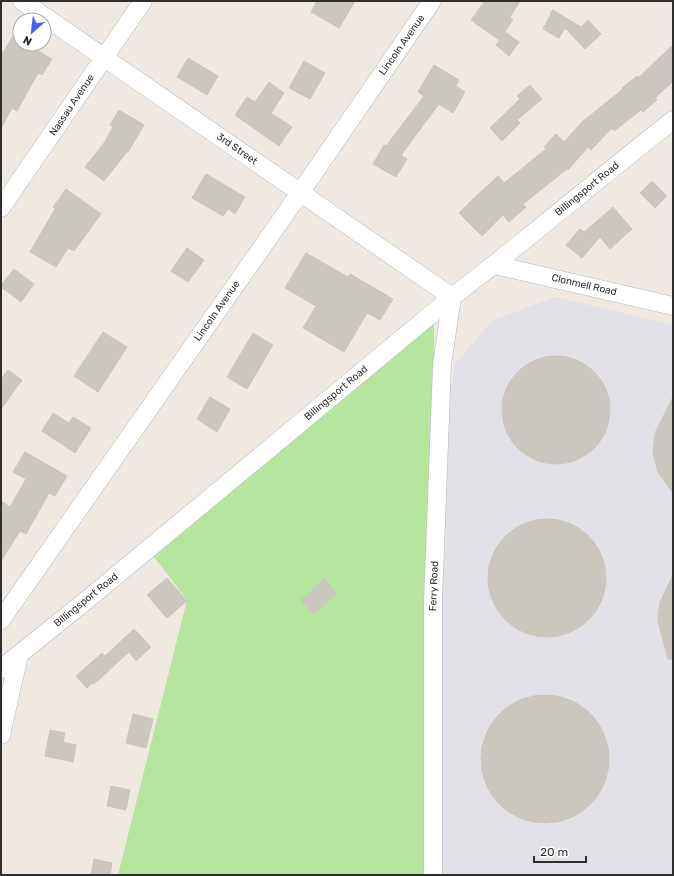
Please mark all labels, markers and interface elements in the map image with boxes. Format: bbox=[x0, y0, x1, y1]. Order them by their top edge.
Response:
north arrow bbox=[12, 12, 52, 52]
street label: Lincoln Avenue bbox=[377, 12, 428, 78]
text: N bbox=[21, 33, 34, 48]
street label: Nassau Avenue bbox=[47, 72, 97, 138]
street label: 3rd Street bbox=[214, 131, 260, 167]
street label: Billingsport Road bbox=[552, 159, 622, 219]
street label: Clonmell Road bbox=[550, 272, 618, 298]
street label: Lincoln Avenue bbox=[192, 278, 243, 344]
street label: Billingsport Road bbox=[302, 363, 370, 423]
street label: Ferry Road bbox=[427, 561, 441, 611]
street label: Billingsport Road bbox=[51, 570, 121, 630]
scale bar bbox=[534, 838, 586, 864]
text: 20 m bbox=[540, 845, 568, 859]

